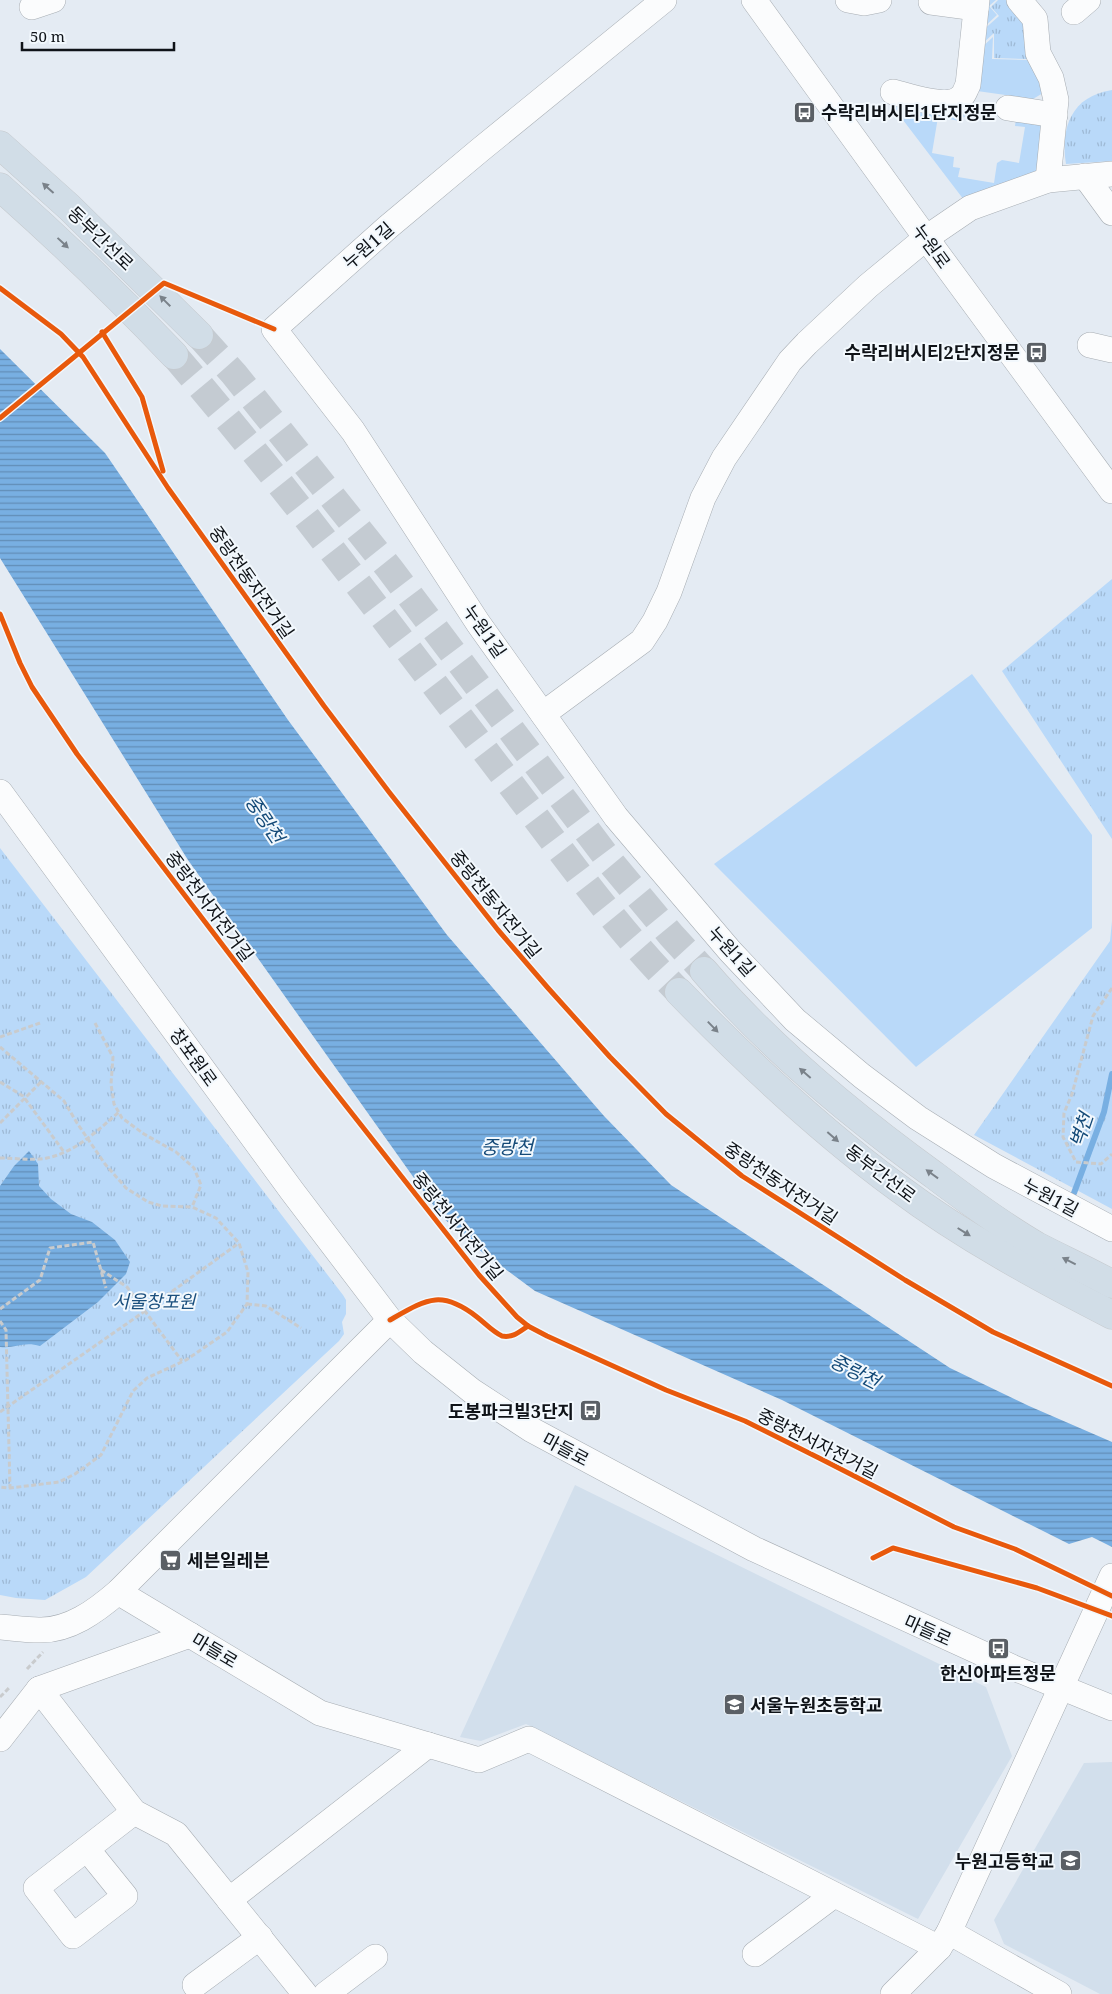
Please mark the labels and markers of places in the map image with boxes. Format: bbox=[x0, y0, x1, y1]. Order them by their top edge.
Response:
bus stop icon: 수락리버시티1단지정문 bbox=[793, 100, 817, 124]
place label: 수락리버시티1단지정문 bbox=[821, 100, 997, 124]
place label: 수락리버시티2단지정문 bbox=[844, 340, 1020, 364]
bus stop icon: 수락리버시티2단지정문 bbox=[1024, 340, 1048, 364]
place label: 도봉파크빌3단지 bbox=[448, 1399, 574, 1423]
bus stop icon: 도봉파크빌3단지 bbox=[578, 1399, 602, 1423]
supermarket icon: 세븐일레븐 bbox=[159, 1548, 183, 1572]
place label: 세븐일레븐 bbox=[187, 1548, 270, 1572]
bus stop icon: 한신아파트정문 bbox=[986, 1636, 1010, 1660]
place label: 한신아파트정문 bbox=[940, 1661, 1056, 1685]
school or university icon: 서울누원초등학교 bbox=[722, 1693, 746, 1717]
place label: 서울누원초등학교 bbox=[750, 1693, 882, 1717]
place label: 누원고등학교 bbox=[955, 1849, 1054, 1873]
school or university icon: 누원고등학교 bbox=[1058, 1849, 1082, 1873]

